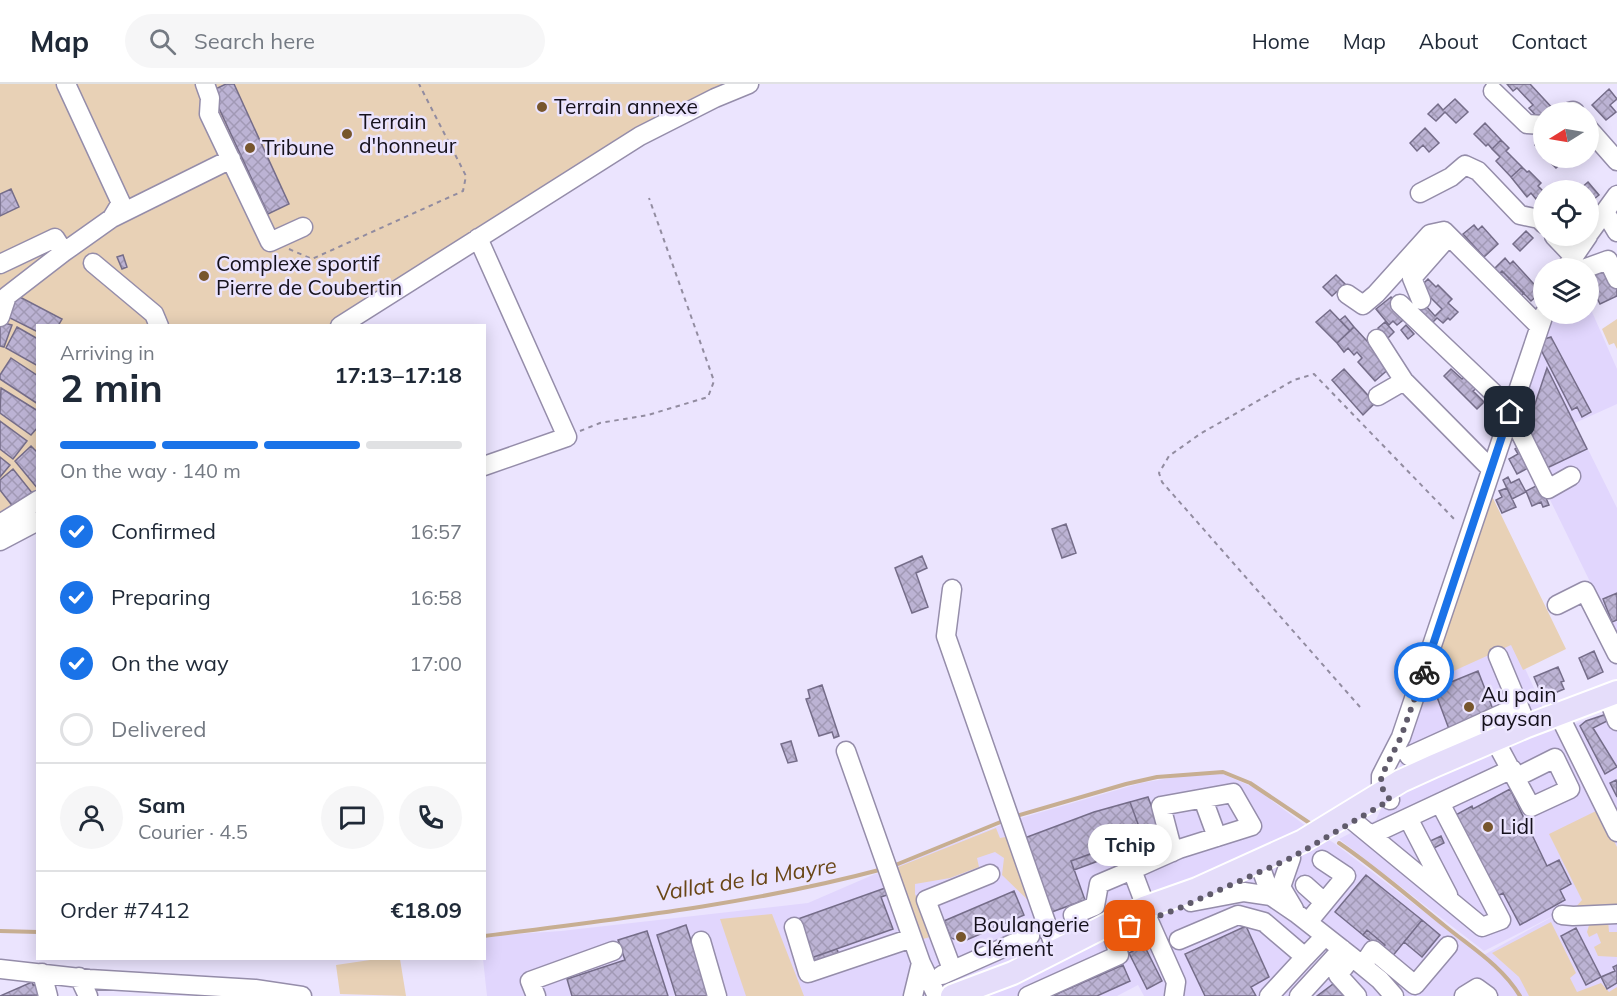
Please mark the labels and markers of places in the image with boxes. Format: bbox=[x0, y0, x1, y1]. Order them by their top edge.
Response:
place label: Terrain annexe bbox=[554, 93, 698, 119]
marker: Terrain annexe bbox=[535, 100, 549, 114]
place label: Terrain d'honneur bbox=[359, 108, 457, 158]
marker: Terrain d'honneur bbox=[340, 127, 354, 141]
place label: Tribune bbox=[262, 134, 334, 160]
marker: Tribune bbox=[243, 141, 257, 155]
place label: Complexe sportif Pierre de Coubertin bbox=[216, 250, 402, 300]
marker: Complexe sportif Pierre de Coubertin bbox=[197, 269, 211, 283]
pin bbox=[1484, 386, 1535, 437]
place label: Au pain paysan bbox=[1481, 681, 1557, 731]
marker: Au pain paysan bbox=[1462, 700, 1476, 714]
place label: Lidl bbox=[1500, 813, 1534, 839]
marker: Lidl bbox=[1481, 820, 1495, 834]
callout: Tchip bbox=[1088, 824, 1172, 866]
pin bbox=[1104, 900, 1155, 951]
place label: Boulangerie Clément bbox=[973, 911, 1089, 961]
marker: Boulangerie Clément bbox=[954, 930, 968, 944]

